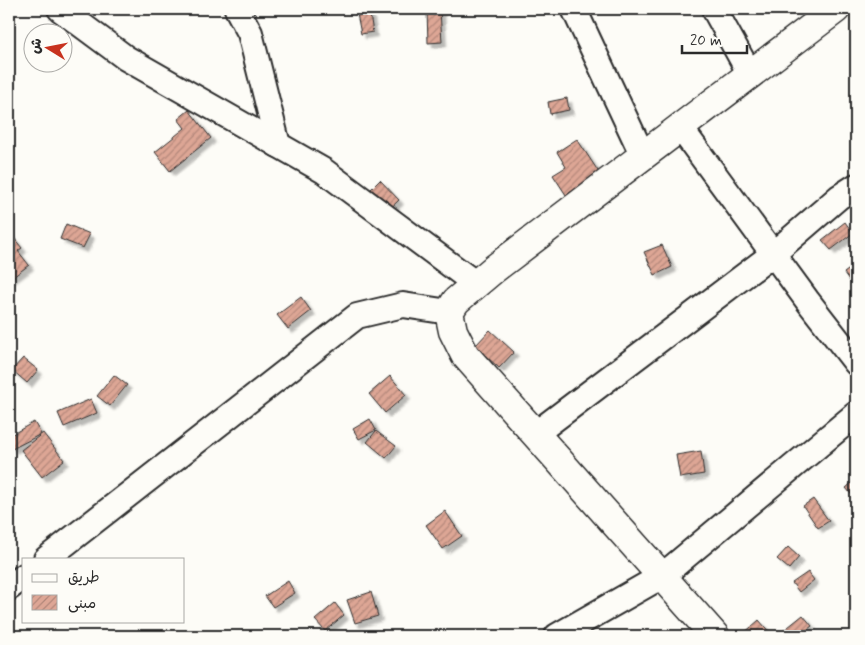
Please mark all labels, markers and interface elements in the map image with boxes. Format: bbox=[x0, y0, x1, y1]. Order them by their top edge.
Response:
north arrow bbox=[22, 22, 72, 72]
scale bar bbox=[682, 22, 748, 54]
text: 20 m bbox=[690, 31, 722, 51]
text: ش bbox=[26, 37, 46, 55]
legend bbox=[22, 558, 185, 622]
text: طريق bbox=[68, 568, 100, 588]
text: مبنى bbox=[68, 594, 96, 614]

